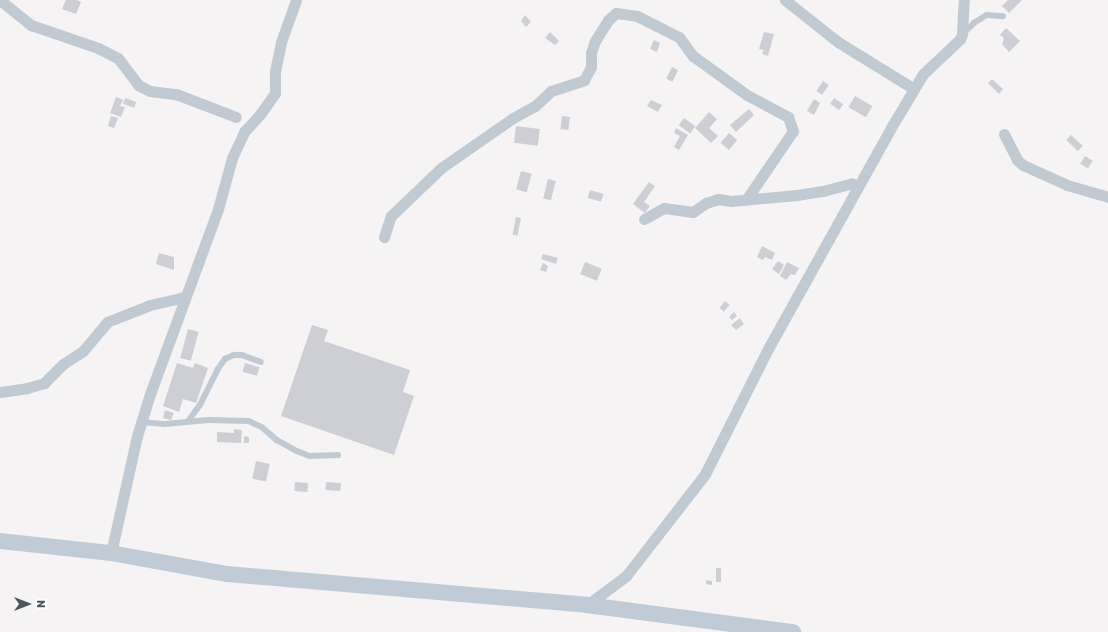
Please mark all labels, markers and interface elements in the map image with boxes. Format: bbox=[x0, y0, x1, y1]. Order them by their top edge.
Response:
north arrow bbox=[8, 584, 48, 624]
text: N bbox=[34, 600, 47, 608]

